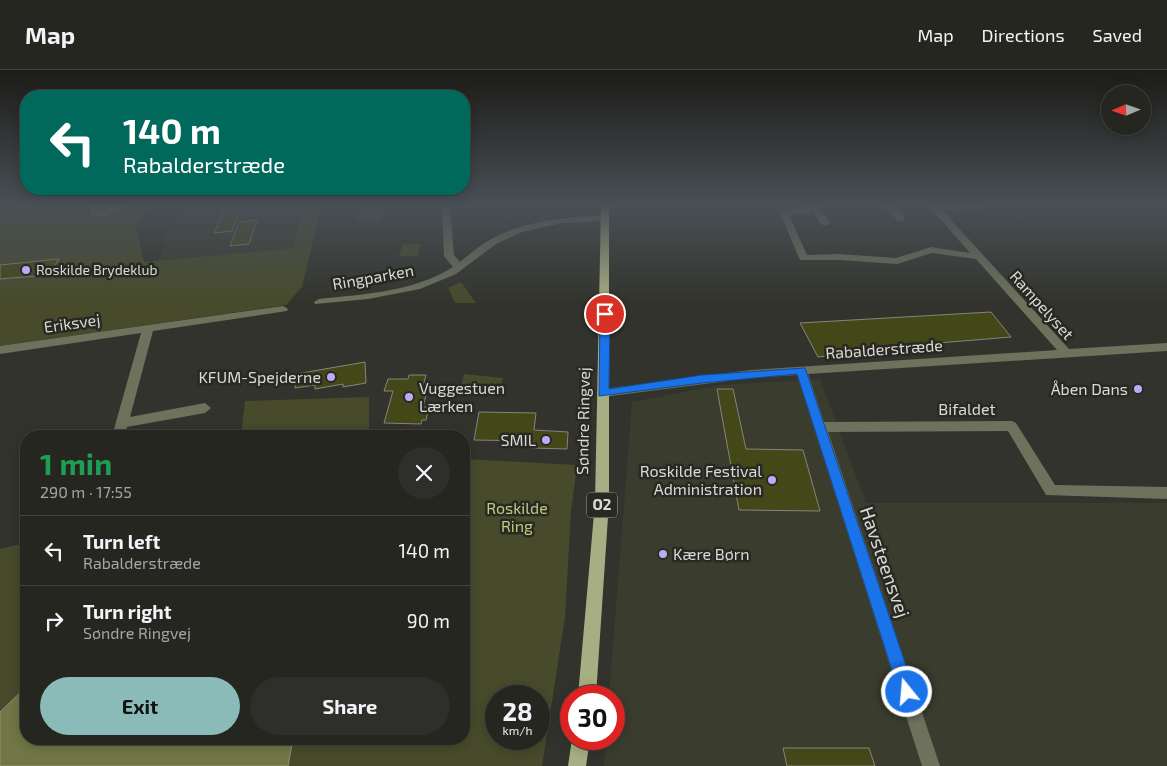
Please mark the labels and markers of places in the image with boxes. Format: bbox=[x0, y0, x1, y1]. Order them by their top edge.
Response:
place label: Roskilde Brydeklub bbox=[36, 261, 157, 278]
marker: Roskilde Brydeklub bbox=[20, 264, 32, 276]
pin bbox=[584, 293, 626, 335]
place label: KFUM-Spejderne bbox=[198, 367, 321, 387]
marker: KFUM-Spejderne bbox=[325, 371, 337, 383]
place label: Vuggestuen Lærken bbox=[419, 378, 505, 415]
place label: Åben Dans bbox=[1051, 379, 1128, 398]
marker: Åben Dans bbox=[1132, 383, 1144, 395]
marker: Vuggestuen Lærken bbox=[403, 391, 415, 403]
place label: SMIL bbox=[501, 430, 536, 449]
marker: SMIL bbox=[540, 434, 552, 446]
place label: Roskilde Festival Administration bbox=[640, 461, 762, 498]
marker: Roskilde Festival Administration bbox=[766, 474, 778, 486]
place label: Kære Børn bbox=[673, 544, 749, 563]
marker: Kære Børn bbox=[657, 548, 669, 560]

